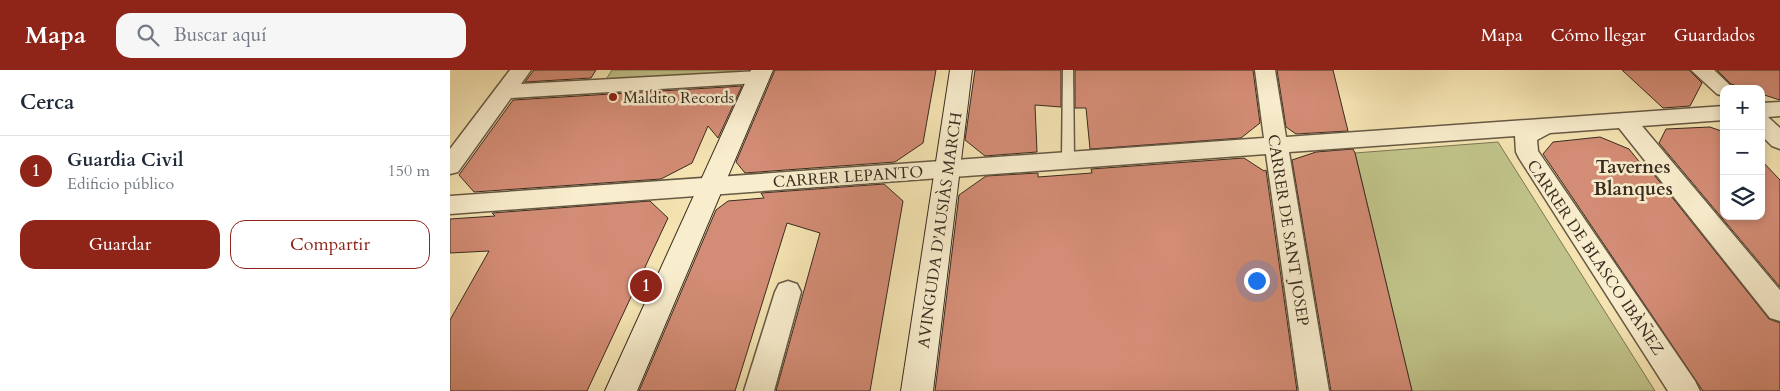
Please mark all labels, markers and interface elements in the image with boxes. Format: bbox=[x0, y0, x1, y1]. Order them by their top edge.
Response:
search box bbox=[116, 13, 466, 58]
text: Mapa bbox=[25, 19, 86, 52]
icon: search bbox=[134, 21, 162, 49]
text: Buscar aquí bbox=[174, 22, 267, 48]
text: Mapa bbox=[1481, 23, 1523, 48]
text: Cómo llegar bbox=[1551, 23, 1646, 48]
text: Guardados bbox=[1674, 23, 1755, 48]
map controls bbox=[1720, 85, 1765, 220]
button: + bbox=[1720, 85, 1765, 130]
place label: Maldito Records bbox=[623, 87, 734, 109]
text: Cerca bbox=[20, 88, 74, 117]
marker: Maldito Records bbox=[607, 91, 619, 103]
street label: AVINGUDA D'AUSIÀS MARCH bbox=[913, 111, 967, 350]
button: − bbox=[1720, 130, 1765, 175]
street label: CARRER DE SANT JOSEP bbox=[1262, 133, 1314, 328]
text: Guardia Civil bbox=[67, 147, 184, 173]
district label: Tavernes Blanques bbox=[1593, 154, 1673, 202]
street label: CARRER DE BLASCO IBÀÑEZ bbox=[1521, 156, 1669, 360]
text: 1 bbox=[32, 160, 40, 182]
text: 150 m bbox=[388, 160, 430, 182]
street label: CARRER LEPANTO bbox=[772, 161, 924, 193]
text: Edificio público bbox=[67, 173, 174, 195]
button: layers bbox=[1720, 175, 1765, 220]
button: Guardar bbox=[20, 220, 220, 269]
button: Compartir bbox=[230, 220, 430, 269]
pin: 1 bbox=[630, 267, 662, 305]
your location bbox=[1244, 268, 1270, 294]

